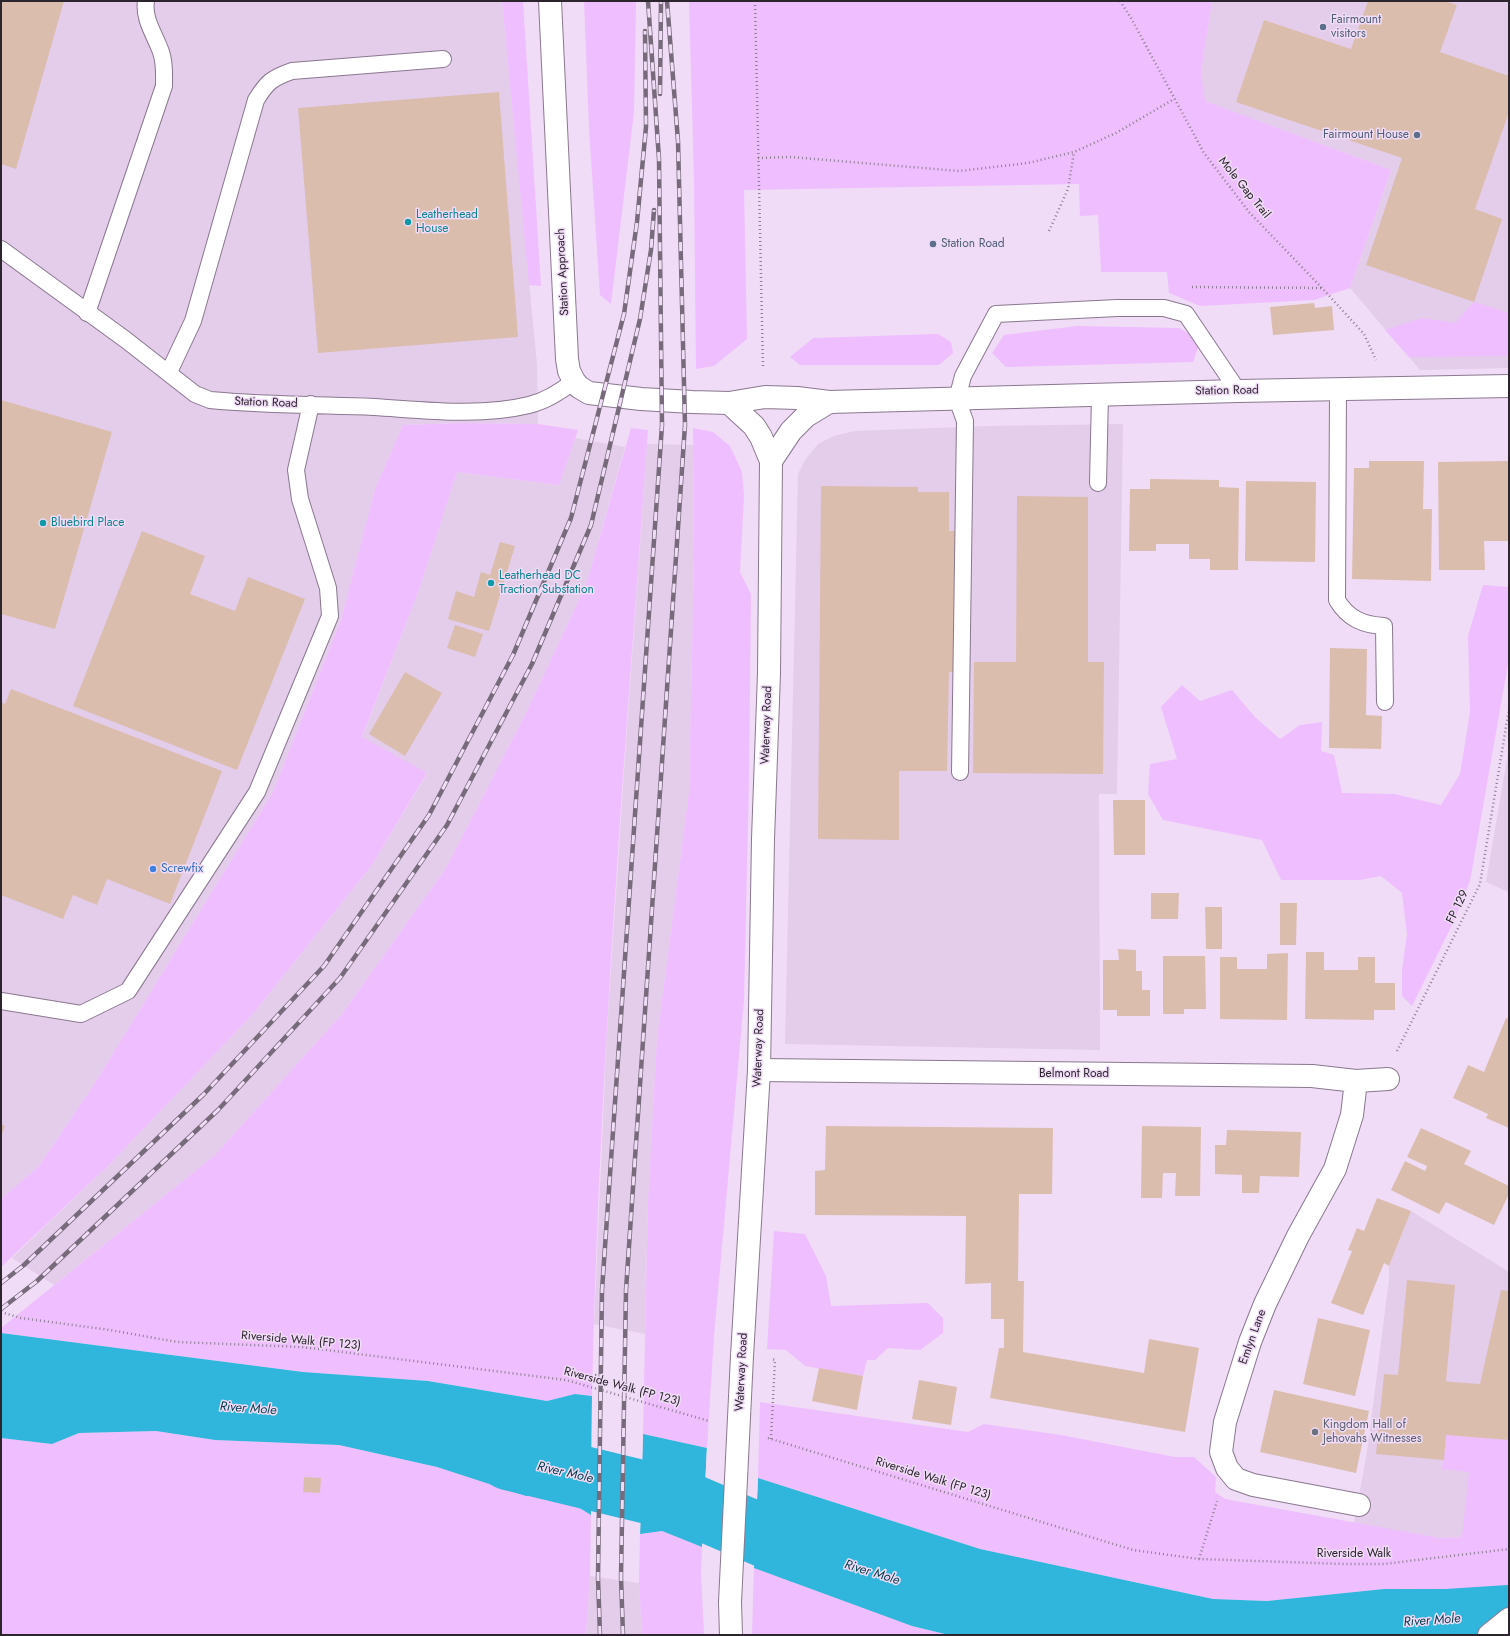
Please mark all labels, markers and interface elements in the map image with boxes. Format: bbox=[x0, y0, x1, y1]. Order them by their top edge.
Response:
place label: Fairmount visitors bbox=[1331, 13, 1381, 41]
marker: Fairmount visitors bbox=[1318, 22, 1328, 32]
place label: Fairmount House bbox=[1323, 128, 1409, 142]
marker: Fairmount House bbox=[1412, 130, 1422, 140]
street label: Mole Gap Trail bbox=[1215, 154, 1273, 222]
place label: Leatherhead House bbox=[416, 208, 478, 236]
marker: Leatherhead House bbox=[403, 217, 413, 227]
street label: Station Approach bbox=[554, 228, 572, 316]
place label: Station Road bbox=[941, 237, 1005, 251]
marker: Station Road bbox=[928, 239, 938, 249]
street label: Station Road bbox=[1195, 383, 1259, 399]
street label: Station Road bbox=[234, 395, 298, 411]
place label: Bluebird Place bbox=[51, 516, 124, 530]
marker: Bluebird Place bbox=[38, 518, 48, 528]
place label: Leatherhead DC Traction Substation bbox=[499, 569, 594, 597]
marker: Leatherhead DC Traction Substation bbox=[486, 578, 496, 588]
street label: Waterway Road bbox=[758, 685, 776, 765]
place label: Screwfix bbox=[161, 862, 203, 876]
marker: Screwfix bbox=[148, 864, 158, 874]
street label: FP 129 bbox=[1444, 888, 1472, 926]
street label: Waterway Road bbox=[750, 1008, 768, 1088]
street label: Belmont Road bbox=[1039, 1067, 1109, 1081]
street label: Emlyn Lane bbox=[1236, 1307, 1270, 1367]
street label: Riverside Walk (FP 123) bbox=[240, 1329, 362, 1353]
street label: Waterway Road bbox=[733, 1332, 751, 1412]
street label: Riverside Walk (FP 123) bbox=[562, 1364, 682, 1410]
water label: River Mole bbox=[219, 1399, 277, 1419]
place label: Kingdom Hall of Jehovahs Witnesses bbox=[1323, 1418, 1422, 1446]
marker: Kingdom Hall of Jehovahs Witnesses bbox=[1310, 1427, 1320, 1437]
street label: Riverside Walk (FP 123) bbox=[873, 1455, 993, 1503]
water label: River Mole bbox=[536, 1459, 594, 1487]
street label: Riverside Walk bbox=[1317, 1547, 1391, 1561]
water label: River Mole bbox=[842, 1557, 902, 1589]
water label: River Mole bbox=[1403, 1611, 1461, 1631]

